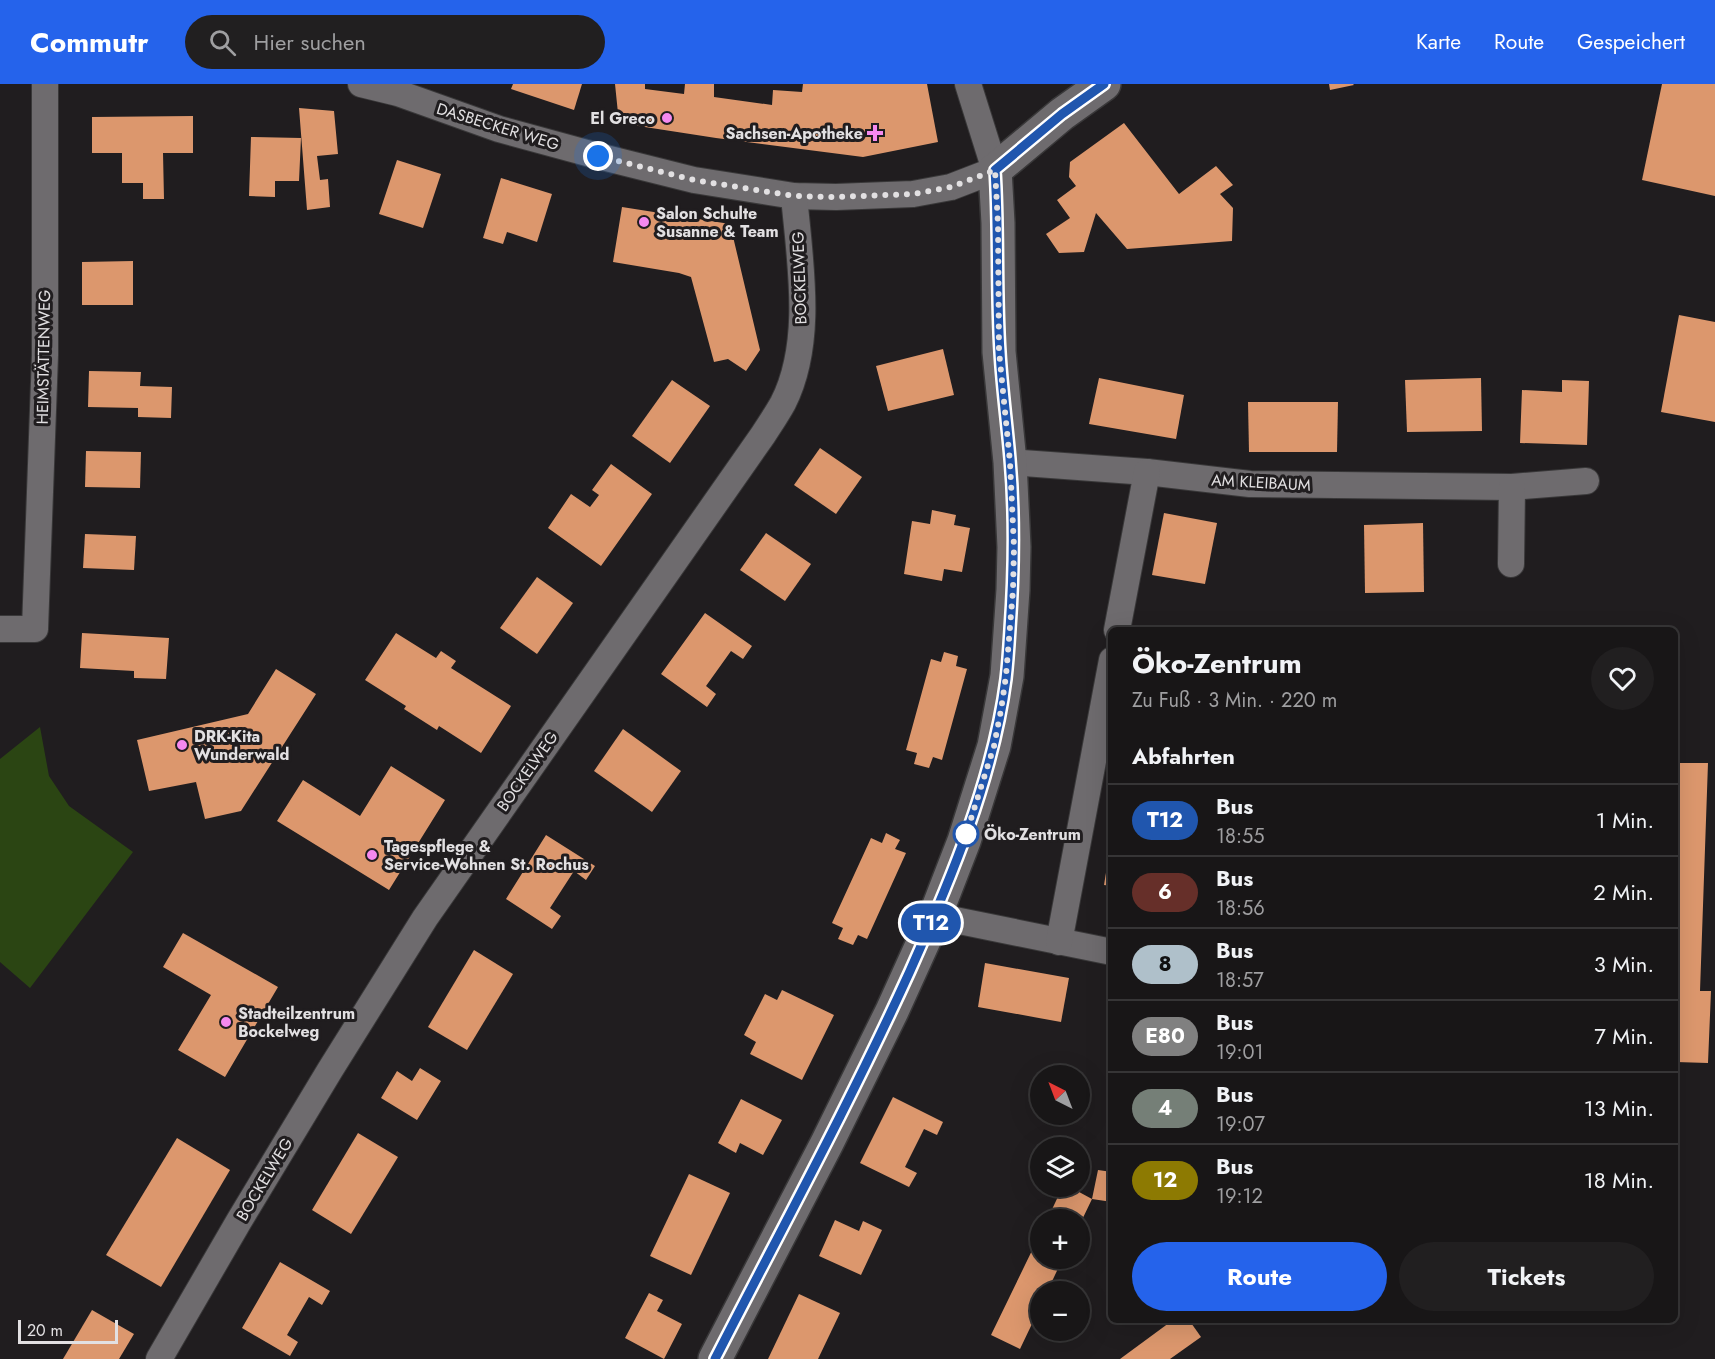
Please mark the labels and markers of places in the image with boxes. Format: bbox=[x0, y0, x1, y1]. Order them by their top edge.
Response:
place label: El Greco bbox=[590, 107, 655, 130]
marker: El Greco bbox=[660, 111, 674, 125]
place label: Sachsen-Apotheke bbox=[726, 122, 863, 145]
marker: Sachsen-Apotheke bbox=[868, 126, 882, 140]
place label: Salon Schulte Susanne & Team bbox=[656, 202, 779, 243]
marker: Salon Schulte Susanne & Team bbox=[637, 215, 651, 229]
place label: DRK-Kita Wunderwald bbox=[194, 725, 289, 766]
marker: DRK-Kita Wunderwald bbox=[175, 738, 189, 752]
marker: Öko-Zentrum bbox=[953, 821, 979, 847]
place label: Öko-Zentrum bbox=[984, 823, 1081, 846]
place label: Tagespflege & Service-Wohnen St. Rochus bbox=[384, 835, 589, 876]
marker: Tagespflege & Service-Wohnen St. Rochus bbox=[365, 848, 379, 862]
place label: Stadteilzentrum Bockelweg bbox=[238, 1002, 355, 1043]
marker: Stadteilzentrum Bockelweg bbox=[219, 1015, 233, 1029]

